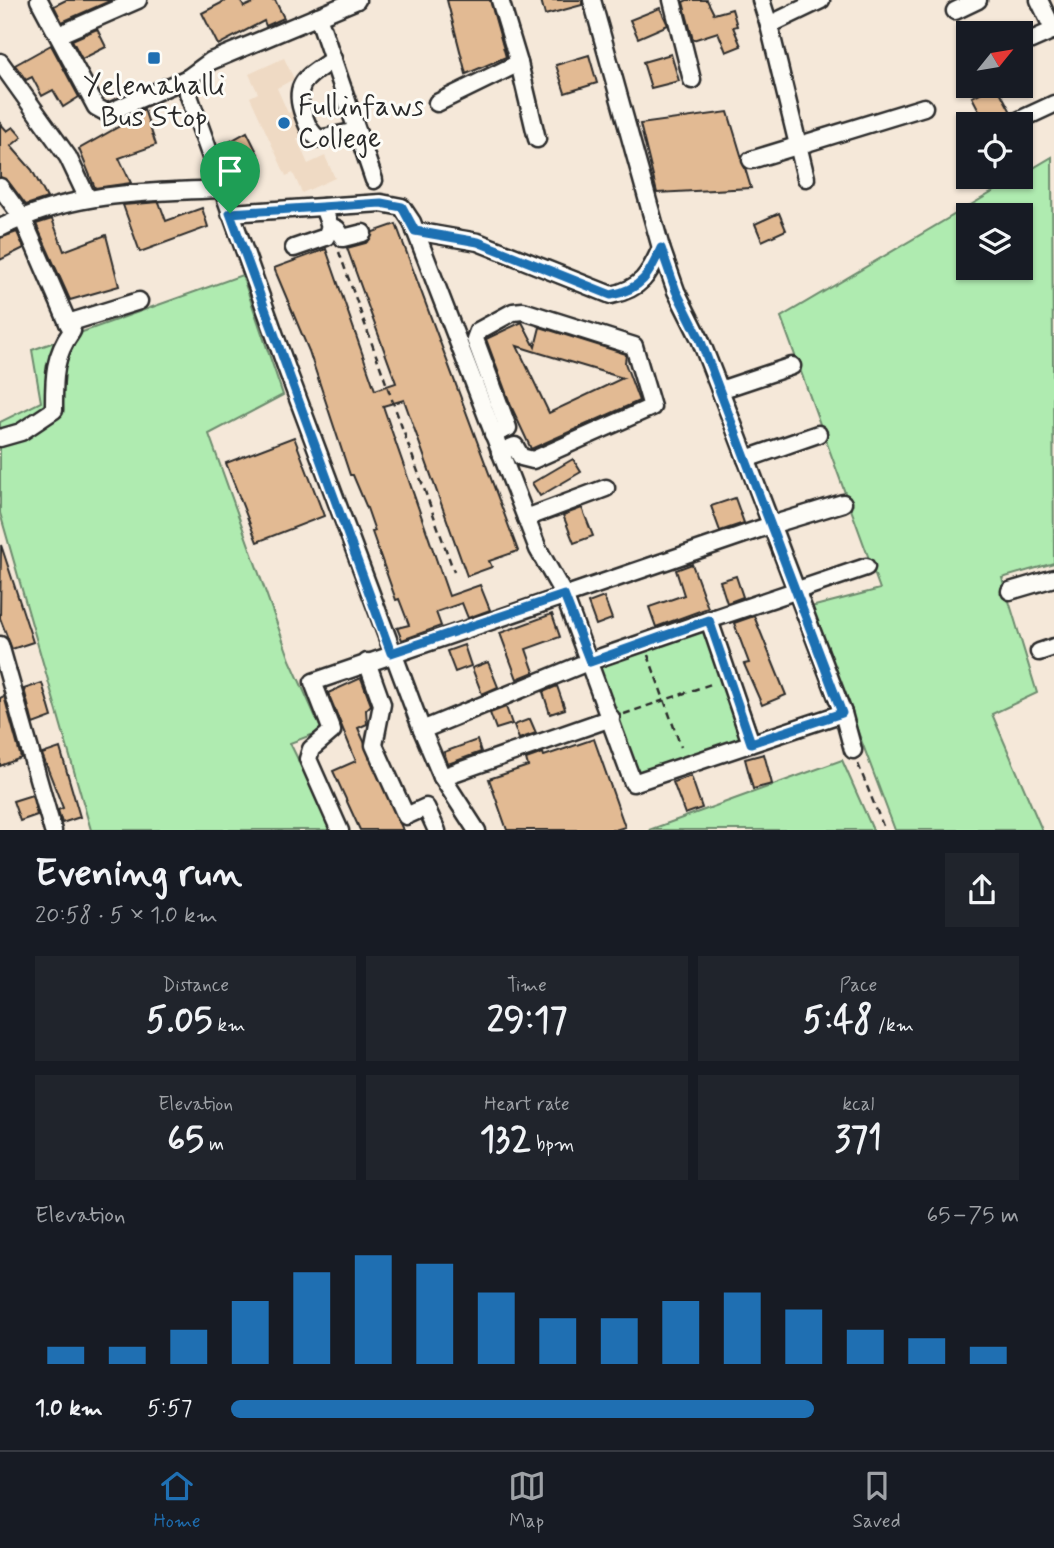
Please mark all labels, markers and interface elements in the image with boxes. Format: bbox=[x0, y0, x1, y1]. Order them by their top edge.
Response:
north arrow bbox=[956, 21, 1032, 98]
map controls bbox=[956, 21, 1033, 280]
marker: Yelenahalli Bus Stop bbox=[146, 50, 162, 66]
place label: Yelenahalli Bus Stop bbox=[83, 68, 225, 137]
place label: Fullinfaws College bbox=[298, 89, 424, 158]
button: locate bbox=[956, 112, 1033, 189]
marker: Fullinfaws College bbox=[276, 115, 292, 131]
pin bbox=[200, 141, 260, 213]
icon: arrive bbox=[211, 152, 249, 190]
button: layers bbox=[956, 203, 1033, 280]
text: Evening run bbox=[35, 850, 242, 899]
button: share bbox=[945, 853, 1019, 927]
text: 20:58 · 5 × 1.0 km bbox=[35, 901, 218, 931]
text: Distance bbox=[162, 973, 229, 998]
text: Time bbox=[507, 973, 547, 998]
text: Pace bbox=[839, 973, 877, 998]
text: 5.05 bbox=[146, 998, 212, 1044]
text: 29:17 bbox=[487, 998, 567, 1044]
text: 5:48 bbox=[803, 998, 873, 1044]
text: km bbox=[212, 1013, 245, 1038]
text: /km bbox=[873, 1013, 914, 1038]
text: Elevation bbox=[158, 1092, 233, 1117]
text: Heart rate bbox=[484, 1092, 570, 1117]
text: kcal bbox=[842, 1092, 874, 1117]
text: 65 bbox=[167, 1117, 204, 1163]
text: 132 bbox=[480, 1117, 531, 1163]
text: 371 bbox=[835, 1117, 882, 1163]
text: m bbox=[204, 1132, 224, 1157]
text: bpm bbox=[531, 1132, 574, 1157]
text: Elevation bbox=[35, 1201, 126, 1231]
text: 65–75 m bbox=[927, 1201, 1019, 1231]
text: 1.0 km bbox=[35, 1394, 103, 1424]
text: 5:57 bbox=[147, 1394, 192, 1424]
tab: Home bbox=[153, 1467, 201, 1534]
tab: Map bbox=[508, 1467, 546, 1534]
tab: Saved bbox=[853, 1467, 901, 1534]

